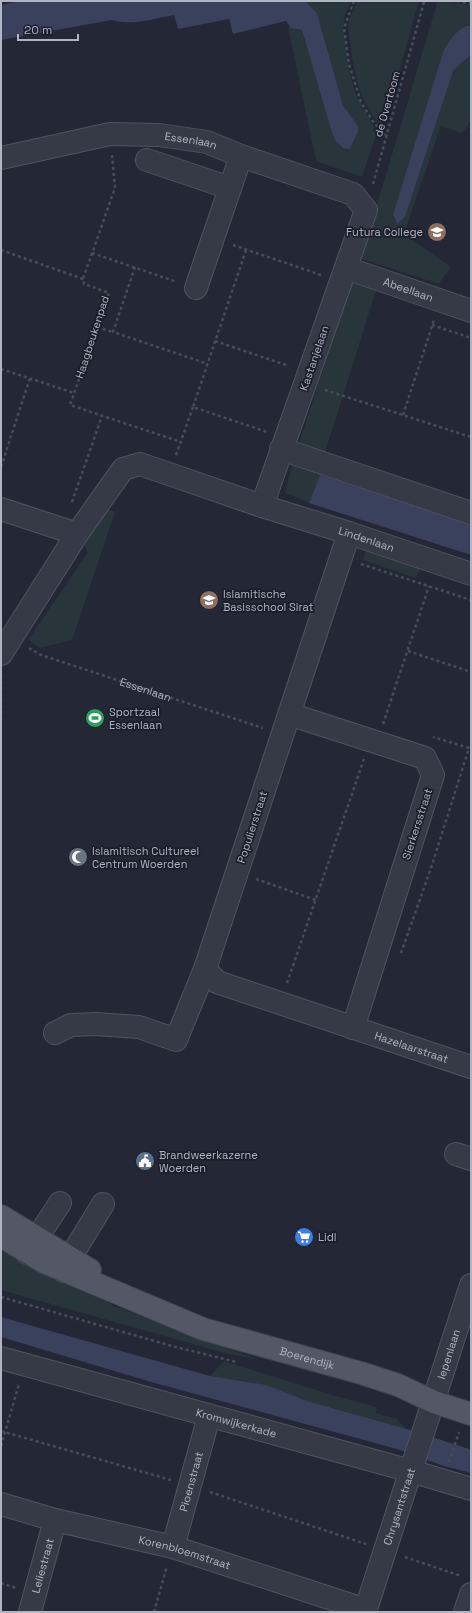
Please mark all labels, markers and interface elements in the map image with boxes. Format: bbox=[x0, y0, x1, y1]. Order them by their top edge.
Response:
scale bar bbox=[18, 16, 78, 42]
text: 20 m bbox=[24, 22, 52, 38]
street label: de Overtoom bbox=[371, 69, 403, 139]
street label: Essenlaan bbox=[164, 129, 219, 152]
school or university icon: Futura College bbox=[426, 221, 448, 243]
place label: Futura College bbox=[346, 225, 423, 239]
street label: Abeellaan bbox=[382, 274, 435, 305]
street label: Haagbeukenpad bbox=[72, 294, 112, 380]
street label: Kastanjelaan bbox=[296, 324, 332, 392]
street label: Lindenlaan bbox=[337, 523, 396, 555]
place label: Islamitische Basisschool Sirat bbox=[223, 587, 314, 614]
school or university icon: Islamitische Basisschool Sirat bbox=[198, 589, 220, 611]
street label: Essenlaan bbox=[118, 674, 173, 704]
place label: Sportzaal Essenlaan bbox=[109, 705, 162, 732]
sports icon: Sportzaal Essenlaan bbox=[84, 707, 106, 729]
street label: Sierkersstraat bbox=[399, 787, 435, 861]
street label: Populierstraat bbox=[234, 789, 270, 865]
place label: Islamitisch Cultureel Centrum Woerden bbox=[92, 844, 199, 871]
mosque icon: Islamitisch Cultureel Centrum Woerden bbox=[67, 846, 89, 868]
street label: Hazelaarstraat bbox=[373, 1028, 450, 1066]
place label: Brandweerkazerne Woerden bbox=[159, 1148, 258, 1175]
public building icon: Brandweerkazerne Woerden bbox=[134, 1150, 156, 1172]
supermarket icon: Lidl bbox=[293, 1226, 315, 1248]
place label: Lidl bbox=[318, 1230, 336, 1244]
street label: Iepenlaan bbox=[434, 1327, 463, 1381]
street label: Boerendijk bbox=[278, 1344, 336, 1372]
street label: Kromwijkerkade bbox=[194, 1405, 278, 1441]
street label: Pioenstraat bbox=[176, 1450, 206, 1513]
street label: Chrysantstraat bbox=[380, 1466, 418, 1547]
street label: Korenbloemstraat bbox=[137, 1532, 232, 1572]
street label: Leliestraat bbox=[28, 1537, 57, 1595]

